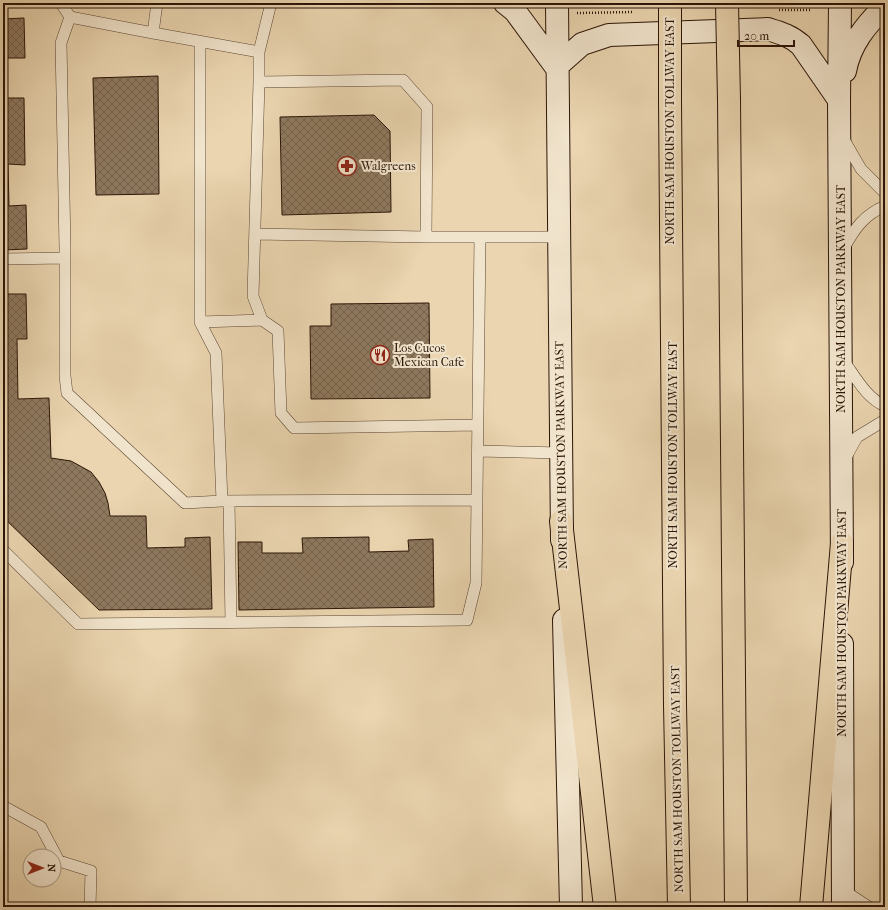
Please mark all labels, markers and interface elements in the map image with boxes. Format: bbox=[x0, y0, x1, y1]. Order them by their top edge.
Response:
street label: NORTH SAM HOUSTON TOLLWAY EAST bbox=[663, 16, 677, 245]
scale bar bbox=[738, 22, 794, 48]
text: 20 m bbox=[744, 29, 769, 43]
pharmacy icon: Walgreens bbox=[336, 155, 358, 177]
place label: Walgreens bbox=[360, 159, 416, 173]
street label: NORTH SAM HOUSTON PARKWAY EAST bbox=[834, 184, 848, 413]
street label: NORTH SAM HOUSTON PARKWAY EAST bbox=[552, 340, 570, 569]
street label: NORTH SAM HOUSTON TOLLWAY EAST bbox=[666, 340, 680, 569]
place label: Los Cucos Mexican Cafe bbox=[394, 341, 464, 369]
restaurant icon: Los Cucos Mexican Cafe bbox=[369, 344, 391, 366]
street label: NORTH SAM HOUSTON PARKWAY EAST bbox=[835, 508, 849, 737]
street label: NORTH SAM HOUSTON TOLLWAY EAST bbox=[668, 664, 686, 893]
north arrow bbox=[22, 848, 62, 888]
text: N bbox=[45, 864, 58, 873]

